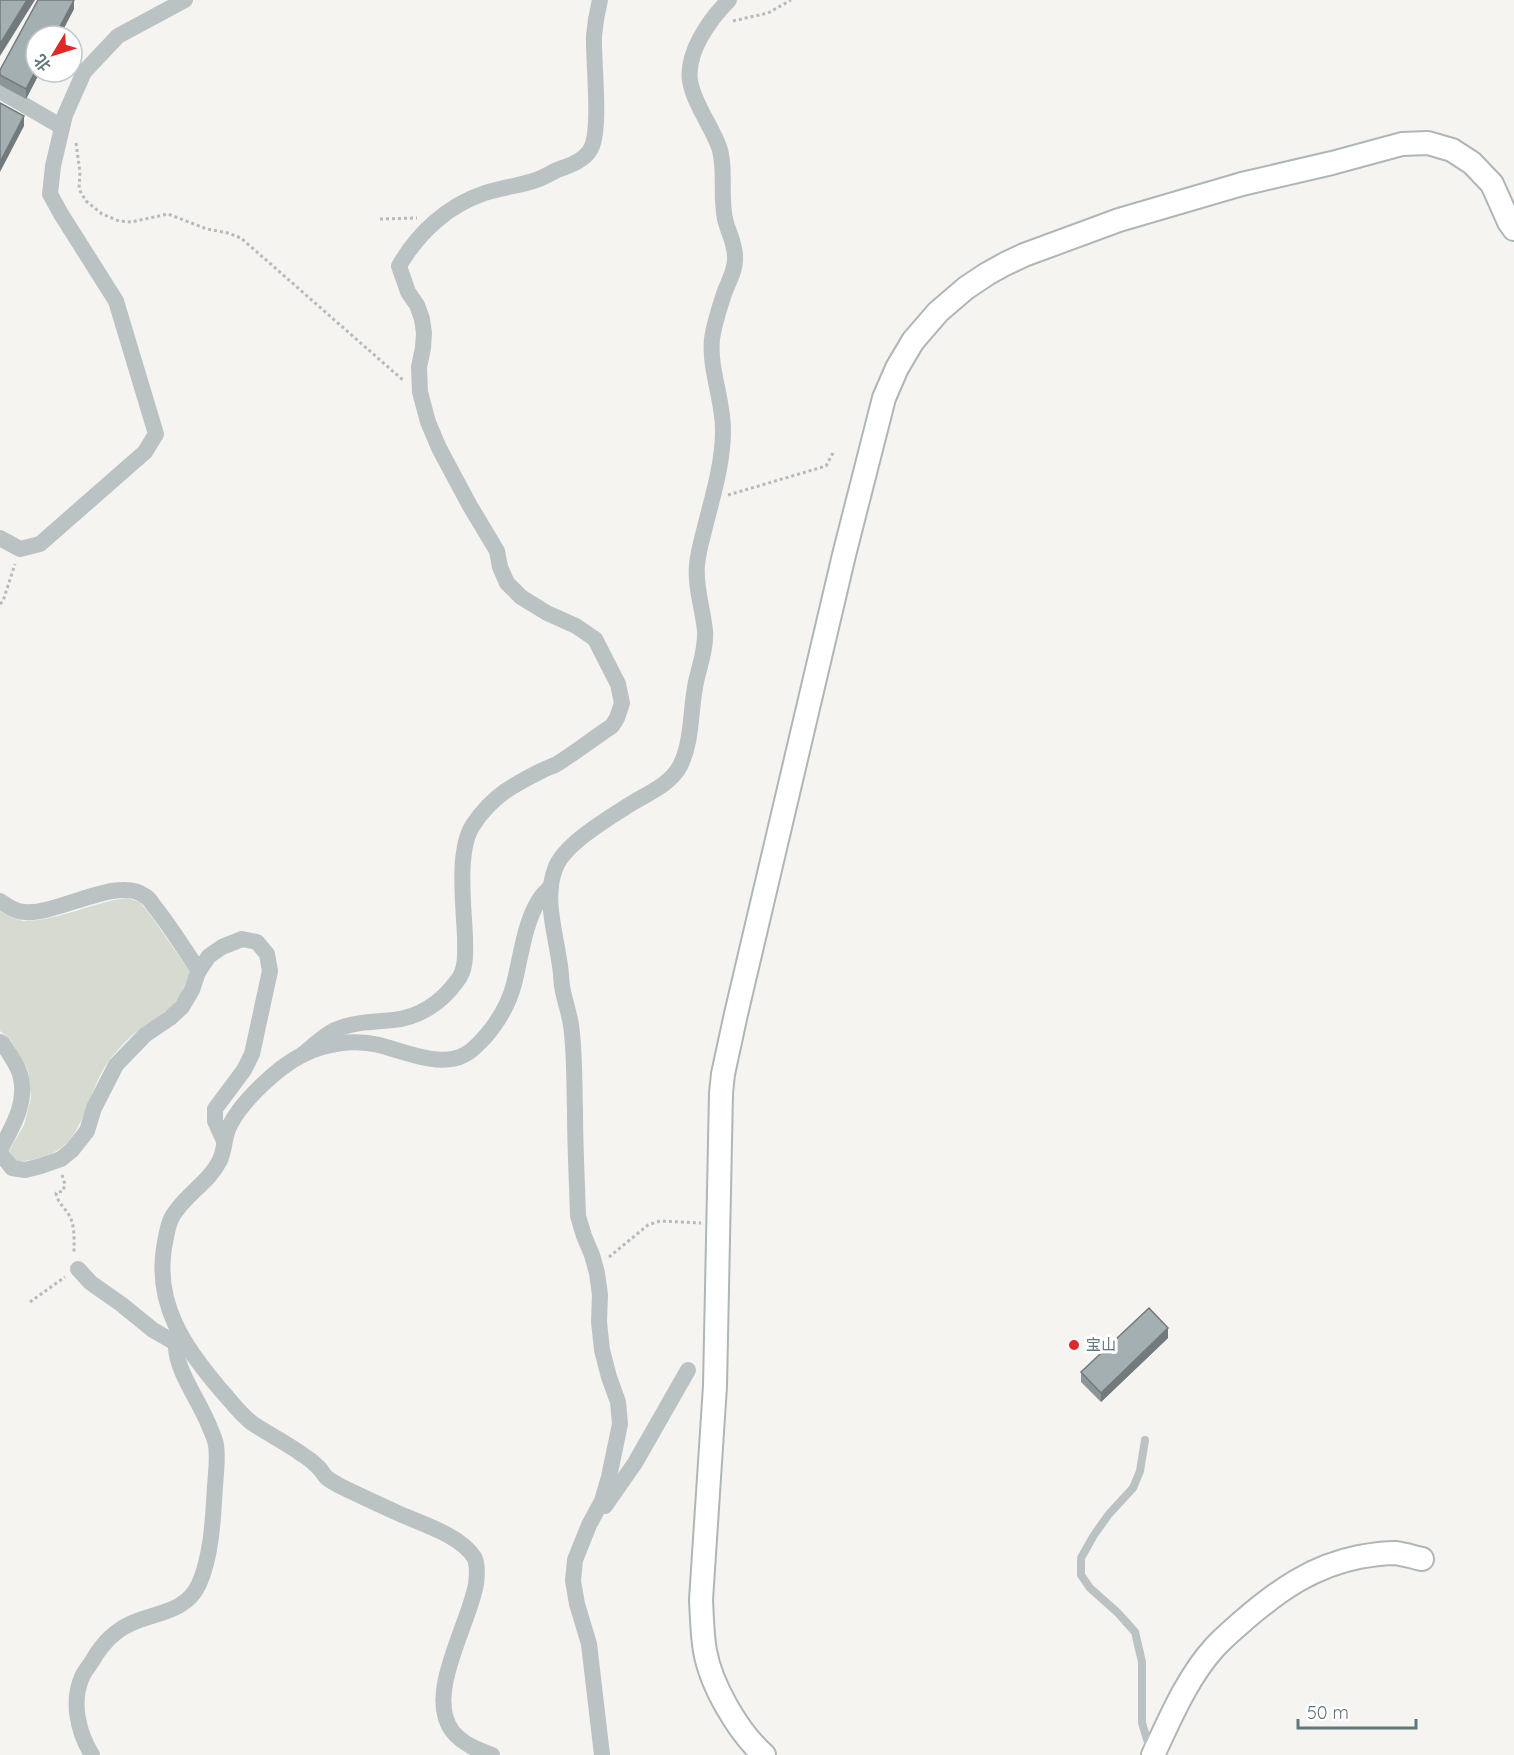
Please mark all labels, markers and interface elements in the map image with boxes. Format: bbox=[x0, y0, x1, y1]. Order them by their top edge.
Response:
north arrow bbox=[24, 24, 84, 84]
text: 北 bbox=[29, 51, 55, 76]
place label: 宝山 bbox=[1086, 1335, 1116, 1354]
marker: 宝山 bbox=[1067, 1338, 1081, 1352]
scale bar bbox=[1298, 1692, 1416, 1730]
text: 50 m bbox=[1307, 1701, 1349, 1724]

